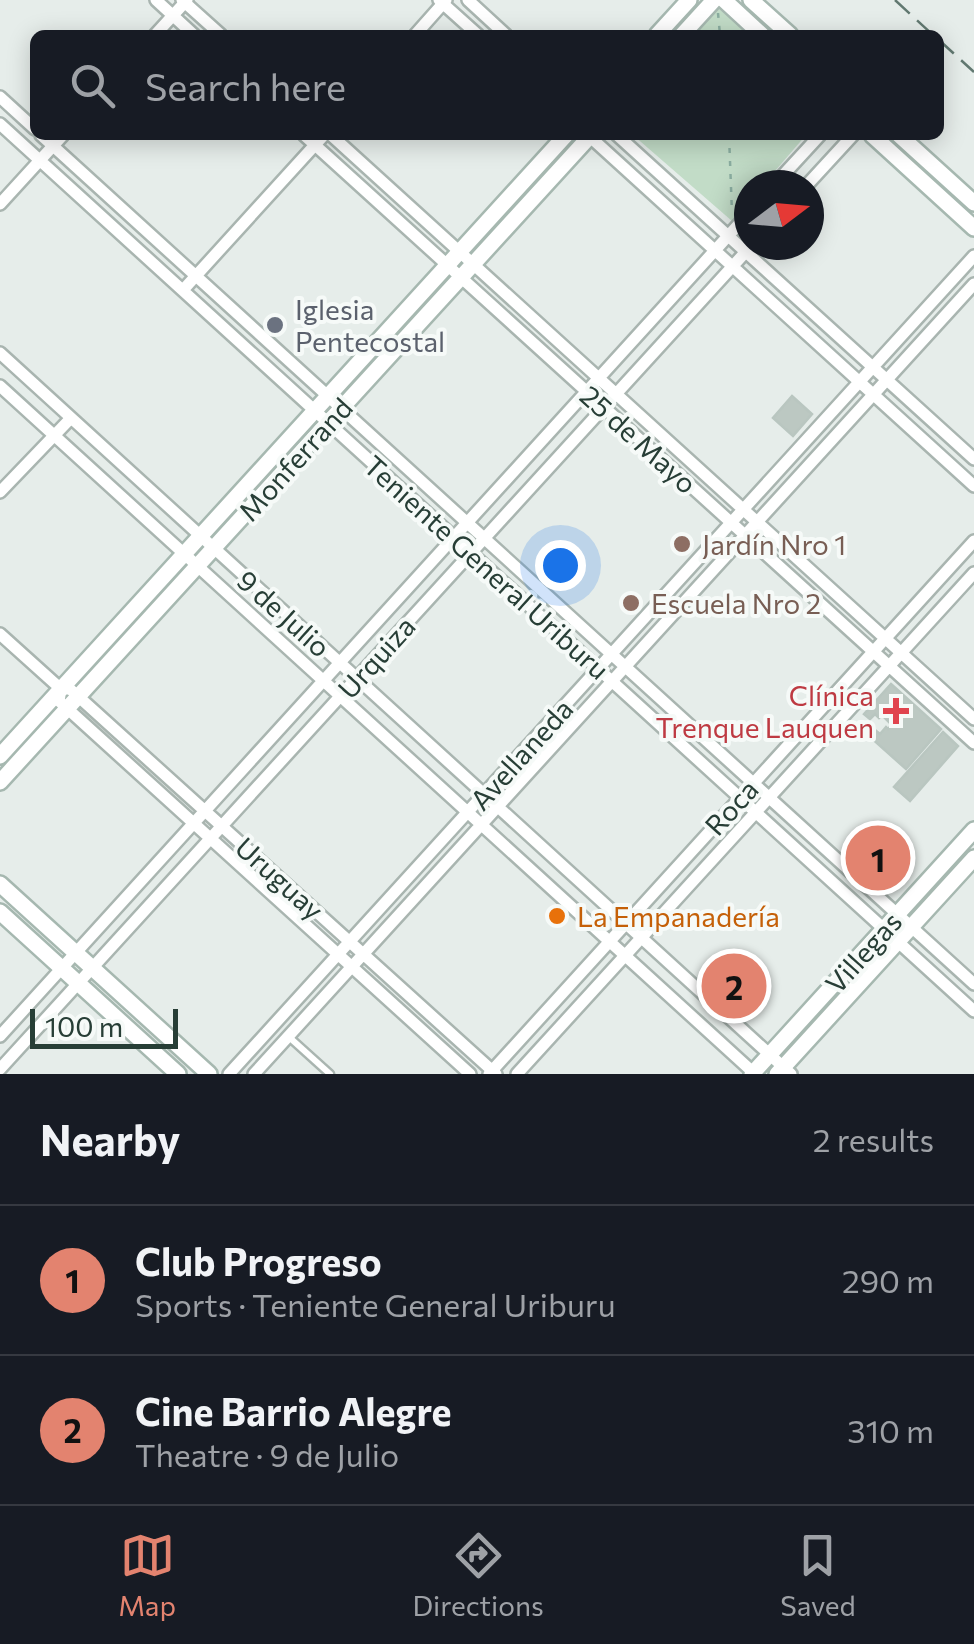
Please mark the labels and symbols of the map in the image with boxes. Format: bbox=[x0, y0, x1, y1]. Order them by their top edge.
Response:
north arrow bbox=[734, 170, 824, 260]
place label: Iglesia Pentecostal bbox=[295, 292, 445, 358]
marker: Iglesia Pentecostal bbox=[264, 314, 286, 336]
street label: 25 de Mayo bbox=[574, 378, 704, 500]
street label: Monferrand bbox=[231, 391, 359, 527]
street label: Teniente General Uriburu bbox=[357, 448, 617, 686]
place label: Jardín Nro 1 bbox=[702, 527, 846, 561]
marker: Jardín Nro 1 bbox=[671, 533, 693, 555]
your location bbox=[535, 540, 586, 591]
street label: 9 de Julio bbox=[230, 562, 338, 664]
place label: Escuela Nro 2 bbox=[651, 586, 821, 620]
marker: Escuela Nro 2 bbox=[620, 592, 642, 614]
street label: Urquiza bbox=[330, 609, 422, 705]
place label: Clínica Trenque Lauquen bbox=[656, 678, 874, 744]
street label: Avellaneda bbox=[462, 692, 580, 816]
marker: Clínica Trenque Lauquen bbox=[883, 698, 909, 724]
street label: Roca bbox=[697, 772, 765, 842]
pin: 1 bbox=[846, 820, 910, 896]
street label: Uruguay bbox=[229, 830, 331, 926]
place label: La Empanadería bbox=[577, 899, 780, 933]
street label: Villegas bbox=[818, 904, 908, 1000]
marker: La Empanadería bbox=[546, 905, 568, 927]
pin: 2 bbox=[702, 948, 766, 1024]
scale bar bbox=[30, 1004, 178, 1048]

